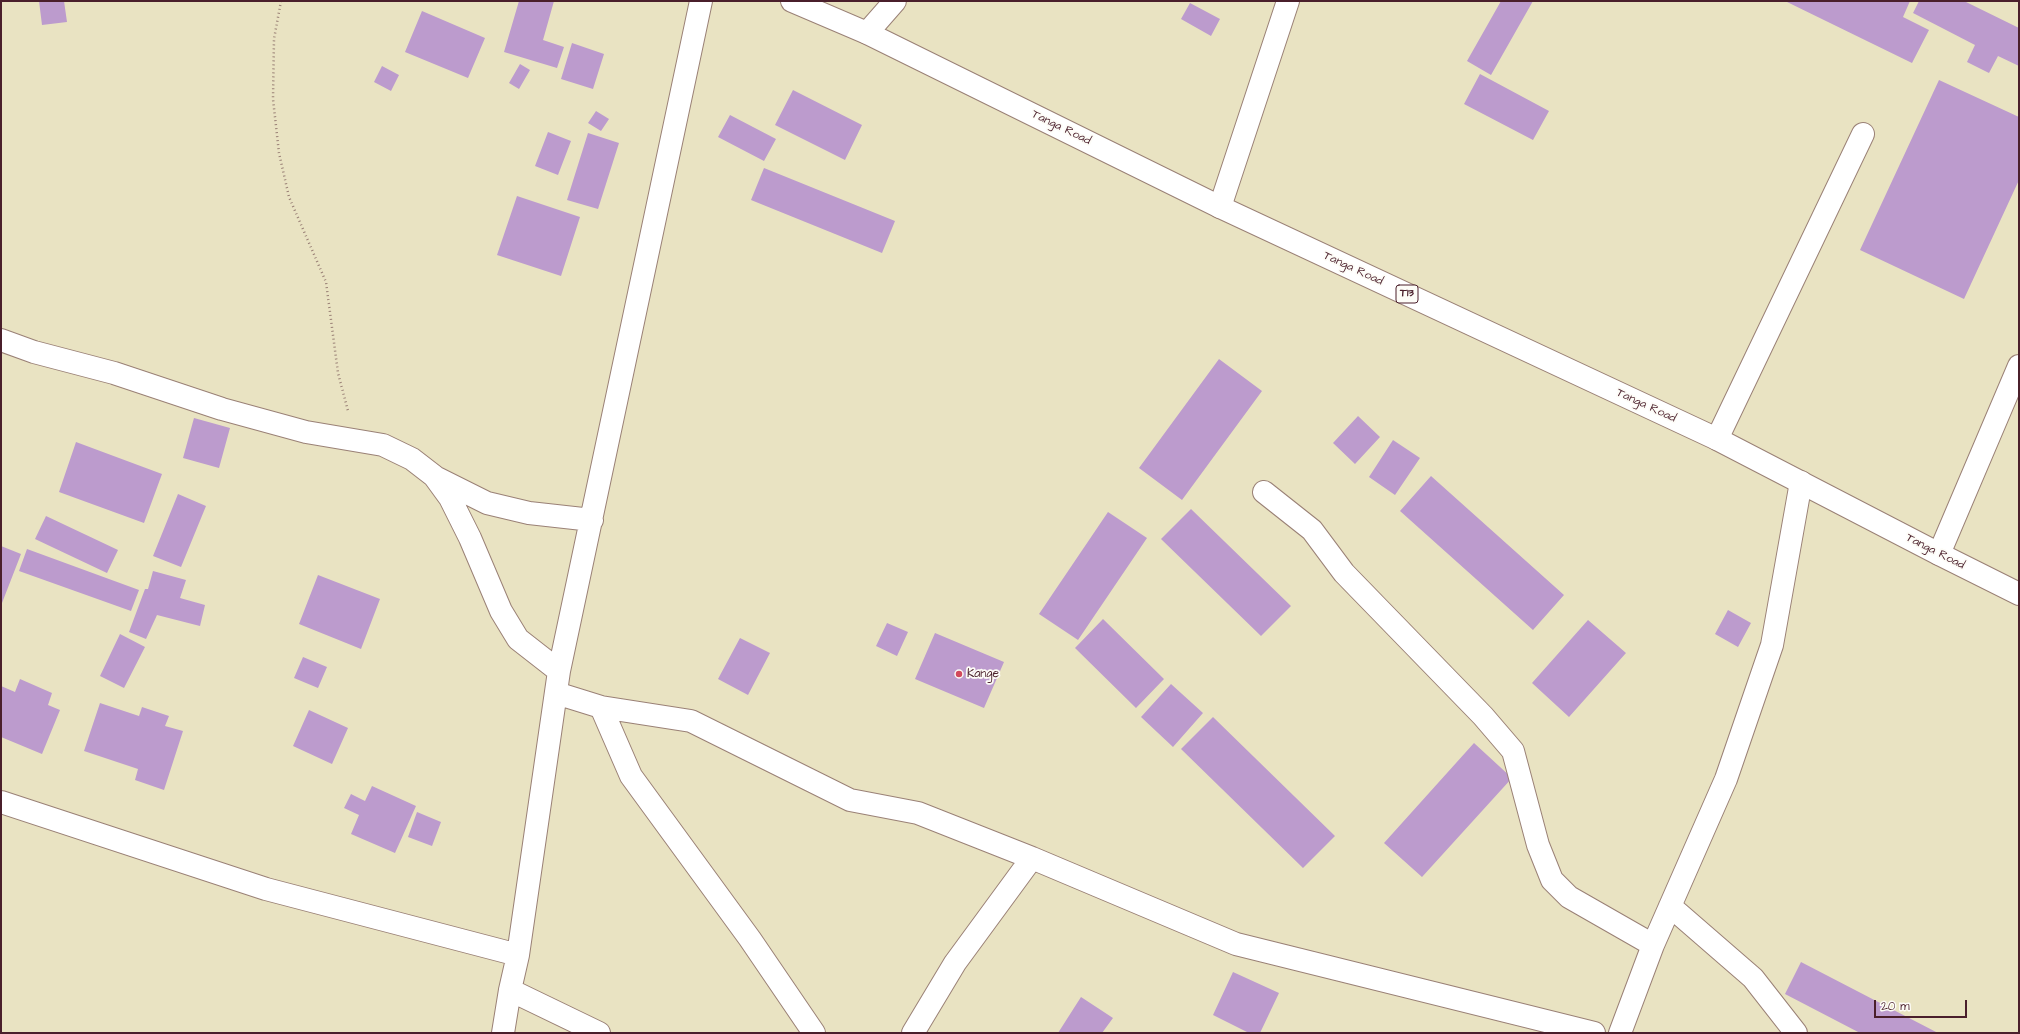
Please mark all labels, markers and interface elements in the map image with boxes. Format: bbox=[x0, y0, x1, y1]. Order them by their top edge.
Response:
street label: Tanga Road bbox=[1029, 107, 1093, 149]
street label: Tanga Road bbox=[1321, 249, 1385, 289]
road number: T13 bbox=[1396, 285, 1418, 303]
street label: Tanga Road bbox=[1614, 386, 1678, 426]
street label: Tanga Road bbox=[1903, 531, 1967, 573]
place label: Kange bbox=[967, 667, 999, 681]
marker: Kange bbox=[954, 669, 964, 679]
scale bar bbox=[1876, 992, 1969, 1018]
text: 20 m bbox=[1881, 998, 1910, 1015]

